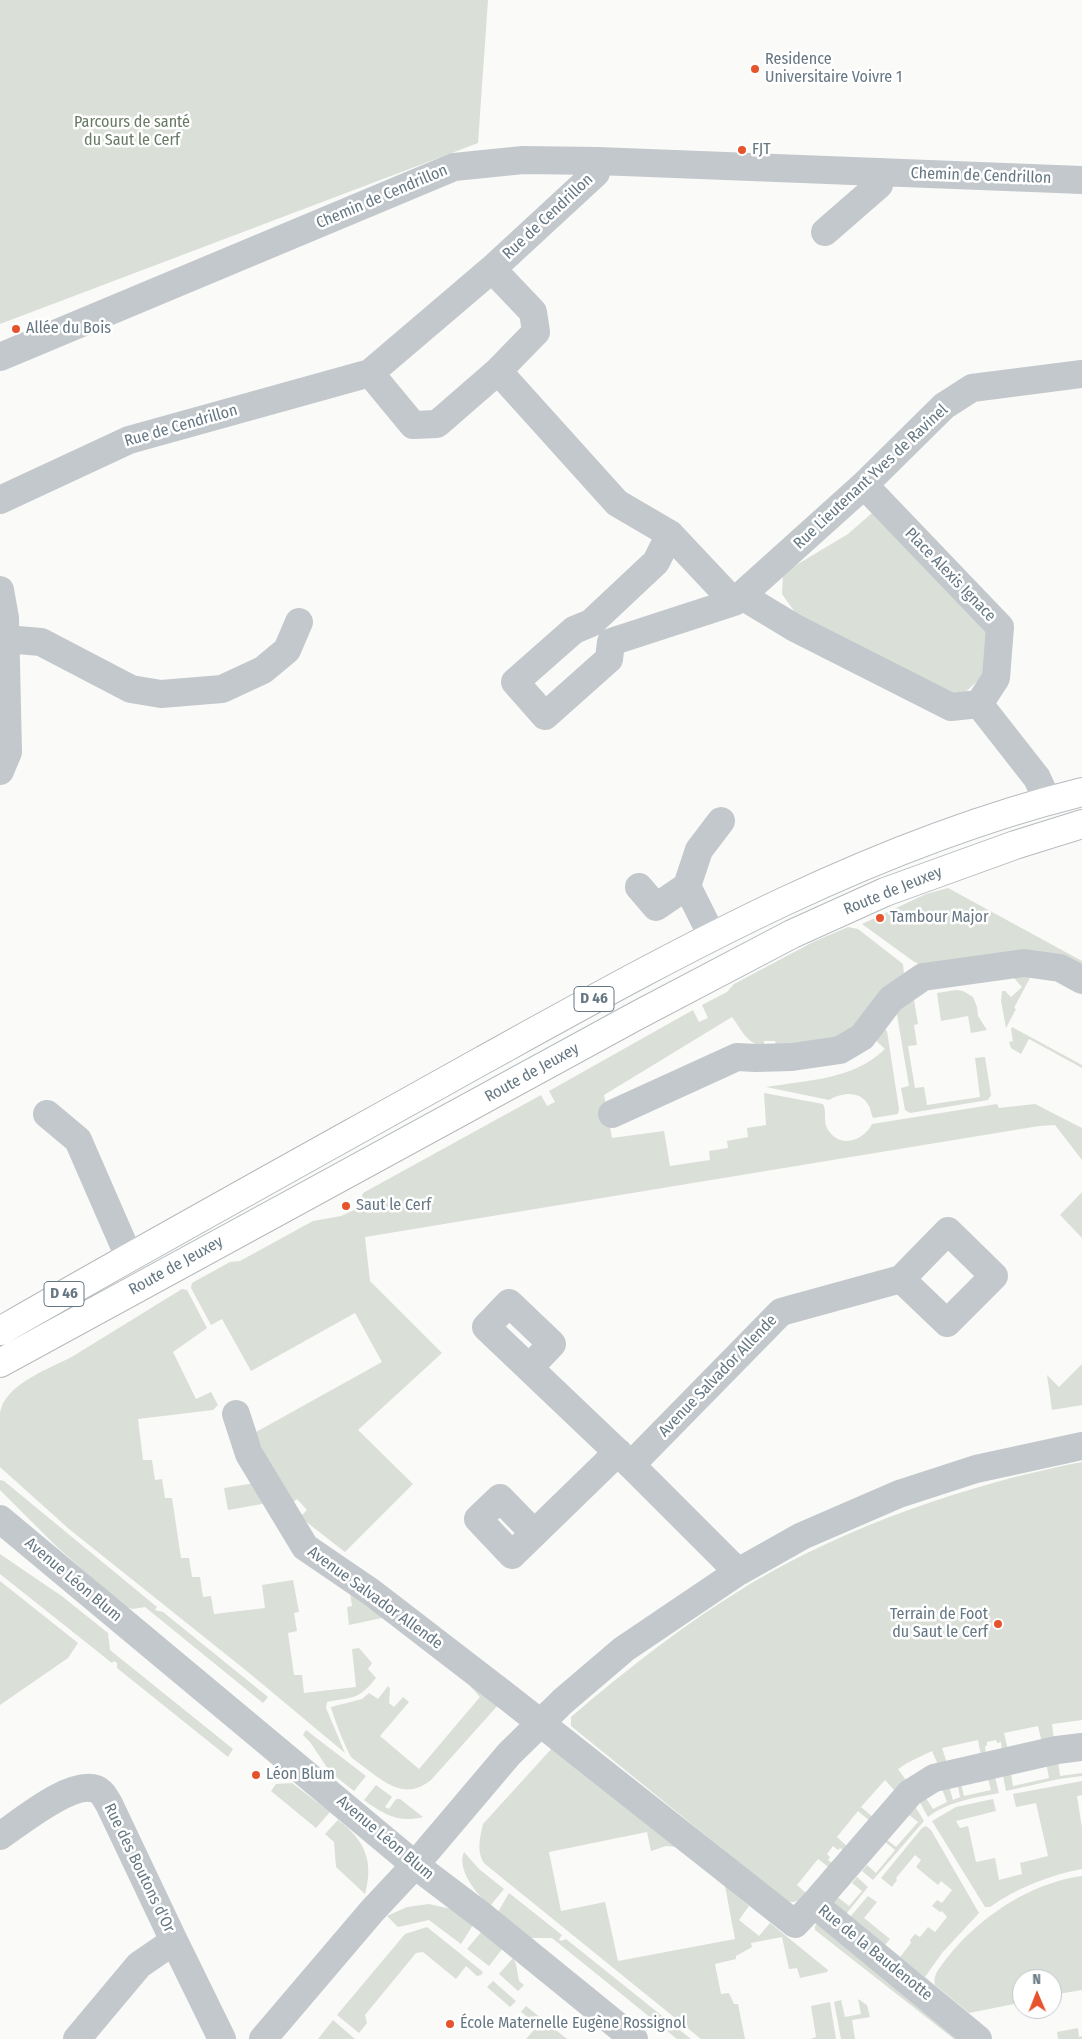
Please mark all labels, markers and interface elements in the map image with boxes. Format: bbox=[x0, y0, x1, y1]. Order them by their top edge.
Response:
place label: Residence Universitaire Voivre 1 bbox=[765, 50, 902, 88]
marker: Residence Universitaire Voivre 1 bbox=[749, 63, 761, 75]
park label: Parcours de santé du Saut le Cerf bbox=[74, 113, 190, 151]
place label: FJT bbox=[752, 140, 771, 160]
marker: FJT bbox=[736, 144, 748, 156]
street label: Chemin de Cendrillon bbox=[314, 161, 450, 233]
street label: Chemin de Cendrillon bbox=[910, 164, 1052, 188]
street label: Rue de Cendrillon bbox=[499, 170, 597, 264]
place label: Allée du Bois bbox=[26, 319, 111, 339]
marker: Allée du Bois bbox=[10, 323, 22, 335]
street label: Rue de Cendrillon bbox=[122, 401, 240, 451]
street label: Rue Lieutenant Yves de Ravinel bbox=[790, 401, 952, 553]
street label: Place Alexis Ignace bbox=[900, 524, 1000, 626]
street label: Route de Jeuxey bbox=[841, 862, 945, 920]
place label: Tambour Major bbox=[890, 908, 988, 928]
marker: Tambour Major bbox=[874, 912, 886, 924]
road number: D 46 bbox=[574, 986, 614, 1012]
street label: Route de Jeuxey bbox=[482, 1039, 582, 1107]
place label: Saut le Cerf bbox=[356, 1196, 431, 1216]
marker: Saut le Cerf bbox=[340, 1200, 352, 1212]
street label: Route de Jeuxey bbox=[126, 1232, 226, 1300]
road number: D 46 bbox=[44, 1282, 84, 1306]
street label: Avenue Salvador Allende bbox=[655, 1311, 781, 1441]
street label: Avenue Léon Blum bbox=[21, 1534, 125, 1626]
street label: Avenue Salvador Allende bbox=[304, 1543, 446, 1653]
place label: Terrain de Foot du Saut le Cerf bbox=[890, 1605, 988, 1643]
marker: Terrain de Foot du Saut le Cerf bbox=[992, 1618, 1004, 1630]
place label: Léon Blum bbox=[266, 1765, 335, 1785]
marker: Léon Blum bbox=[250, 1769, 262, 1781]
street label: Avenue Léon Blum bbox=[333, 1792, 437, 1884]
street label: Rue des Boutons d'Or bbox=[99, 1800, 179, 1936]
street label: Rue de la Baudenotte bbox=[814, 1901, 936, 2005]
north arrow bbox=[1012, 1969, 1062, 2019]
text: N bbox=[1032, 1971, 1041, 1988]
place label: École Maternelle Eugène Rossignol bbox=[460, 2014, 686, 2034]
marker: École Maternelle Eugène Rossignol bbox=[444, 2018, 456, 2030]

